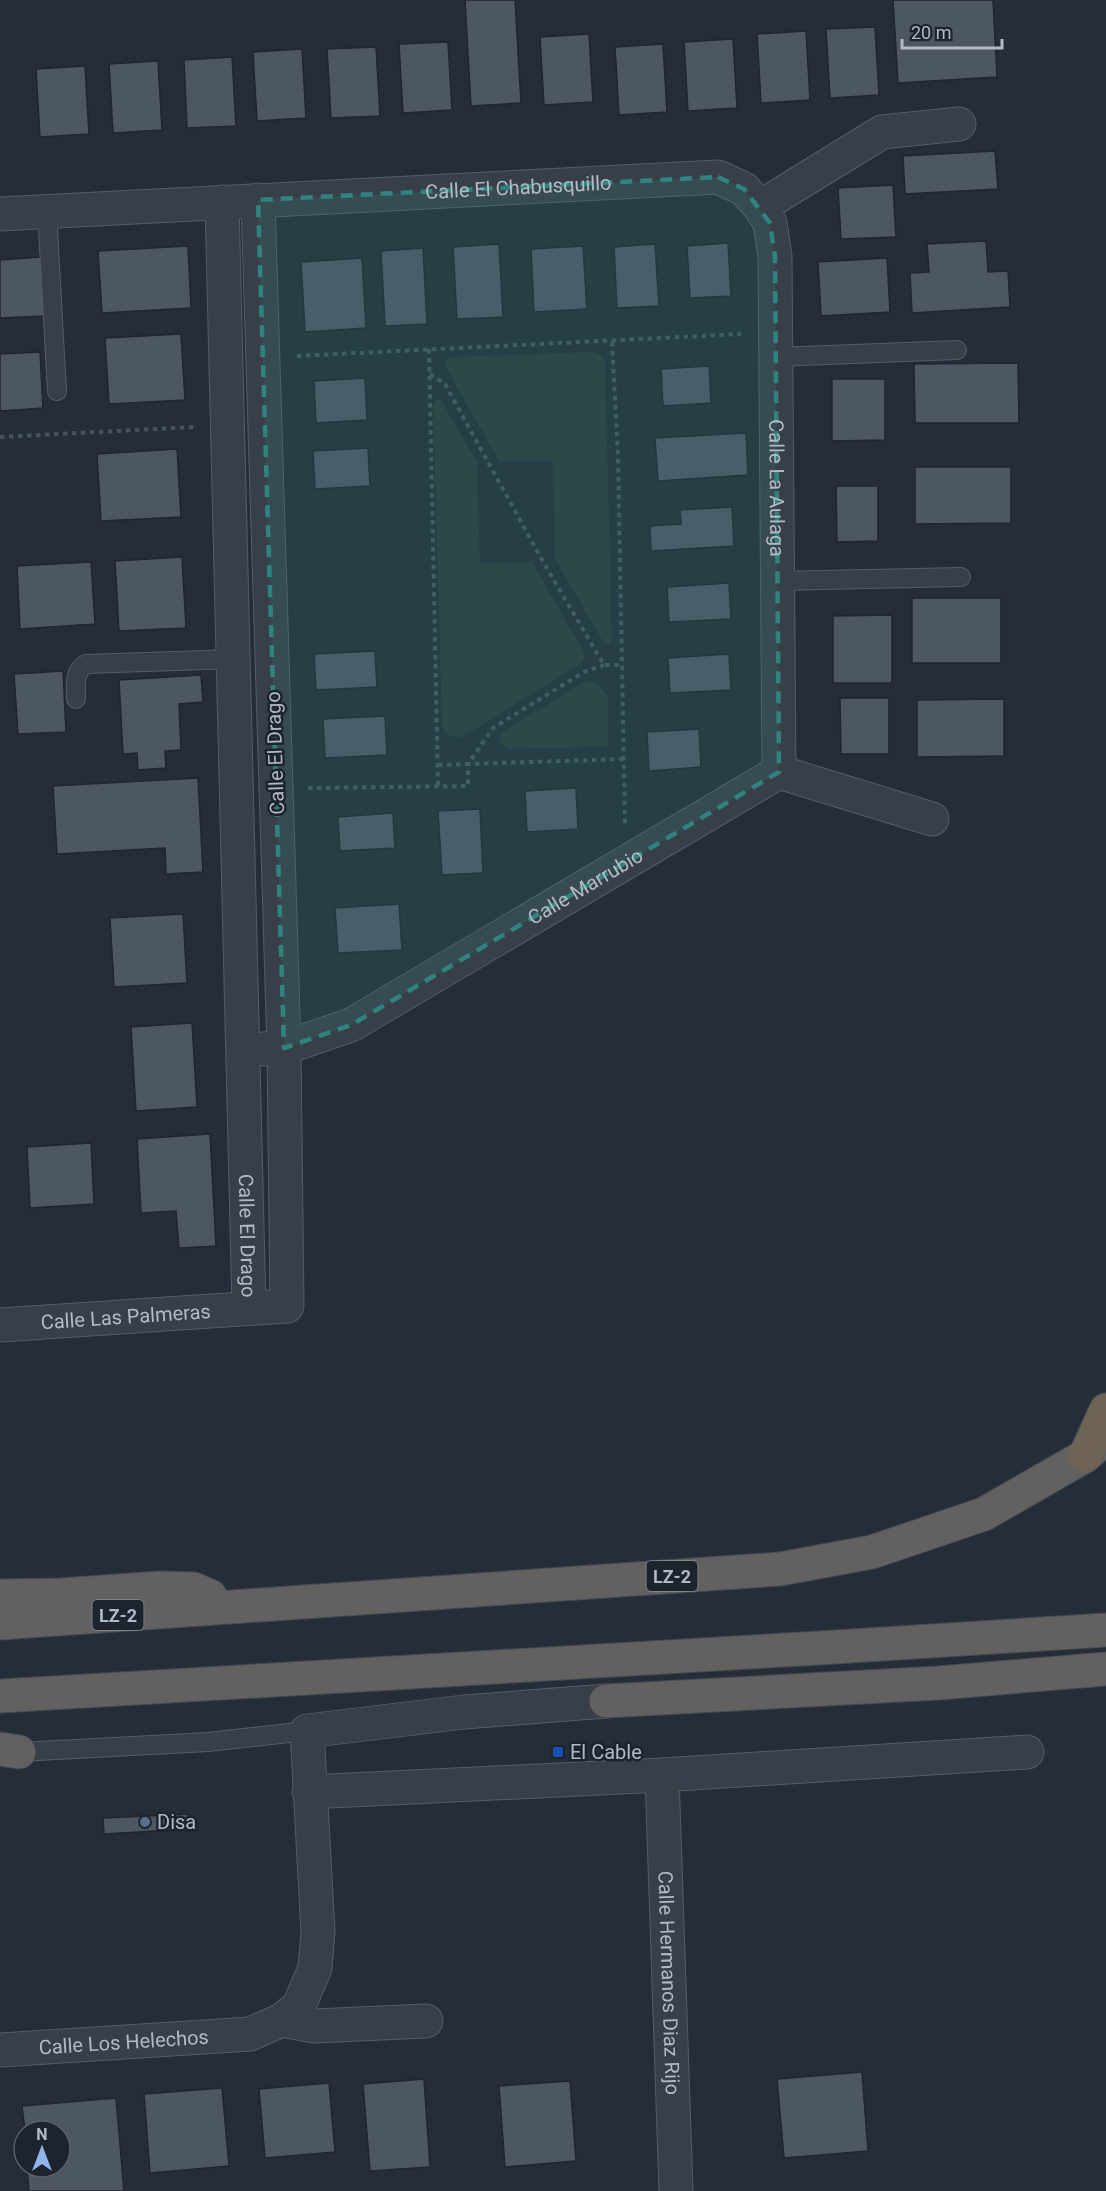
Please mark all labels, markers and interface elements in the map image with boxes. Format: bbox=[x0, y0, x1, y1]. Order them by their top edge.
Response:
scale bar bbox=[902, 12, 1002, 50]
text: 20 m bbox=[911, 22, 951, 43]
street label: Calle El Chabusquillo bbox=[425, 171, 612, 204]
street label: Calle La Aulaga bbox=[764, 419, 789, 557]
street label: Calle El Drago bbox=[261, 691, 289, 815]
street label: Calle Marrubio bbox=[523, 843, 647, 930]
street label: Calle El Drago bbox=[234, 1174, 261, 1298]
street label: Calle Las Palmeras bbox=[40, 1299, 211, 1334]
road number: LZ-2 bbox=[646, 1561, 698, 1591]
road number: LZ-2 bbox=[92, 1600, 144, 1630]
place label: El Cable bbox=[570, 1740, 642, 1764]
marker: El Cable bbox=[551, 1745, 565, 1759]
place label: Disa bbox=[157, 1810, 196, 1834]
marker: Disa bbox=[138, 1815, 152, 1829]
street label: Calle Hermanos Diaz Rijo bbox=[653, 1870, 685, 2095]
street label: Calle Los Helechos bbox=[38, 2025, 210, 2059]
north arrow bbox=[12, 2119, 72, 2179]
text: N bbox=[36, 2125, 48, 2144]

